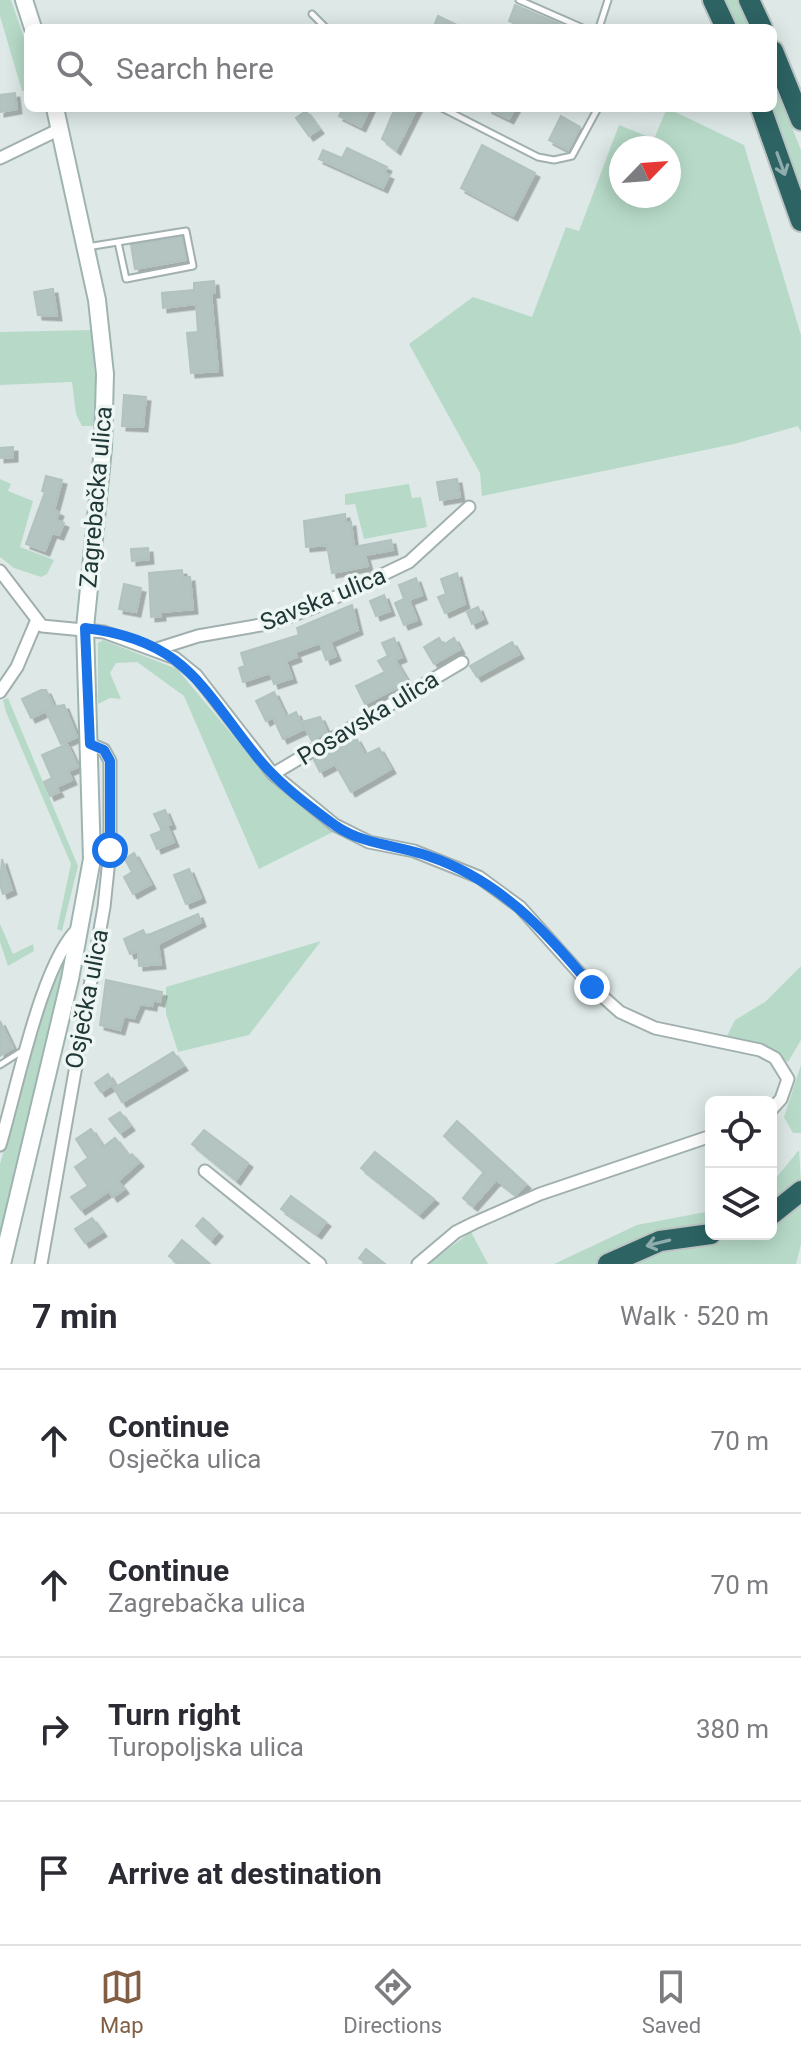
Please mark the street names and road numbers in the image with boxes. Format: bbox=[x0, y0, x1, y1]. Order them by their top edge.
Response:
street label: Zagrebačka ulica bbox=[74, 405, 118, 589]
street label: Savska ulica bbox=[256, 561, 390, 637]
street label: Posavska ulica bbox=[292, 665, 444, 771]
street label: Osječka ulica bbox=[60, 927, 114, 1071]

